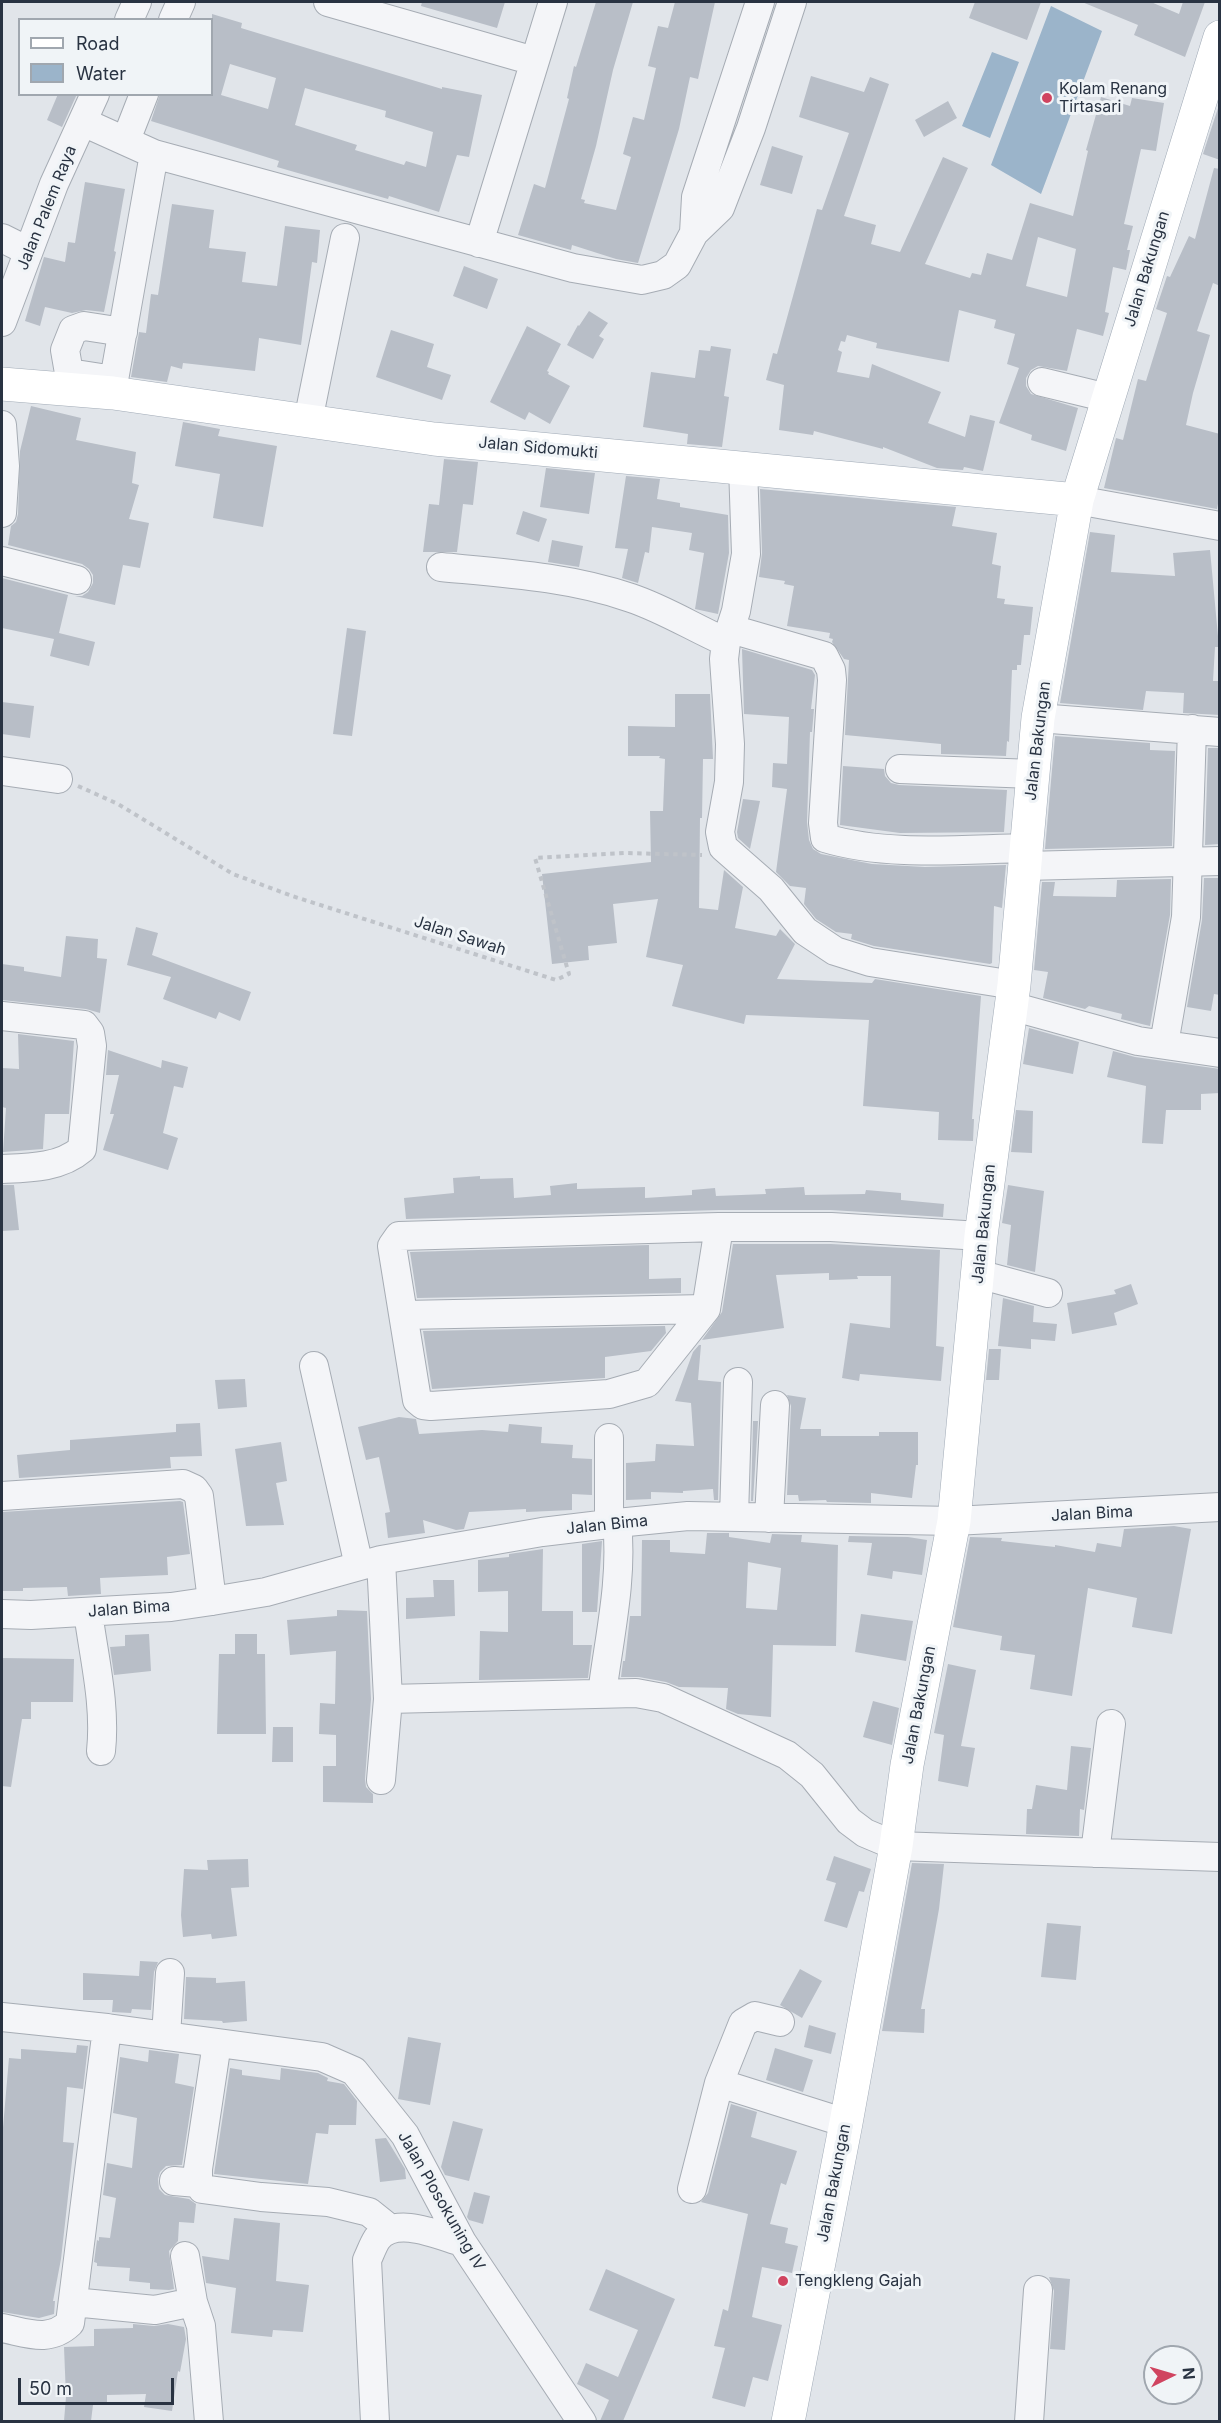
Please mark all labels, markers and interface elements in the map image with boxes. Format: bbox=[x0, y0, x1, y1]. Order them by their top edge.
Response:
legend bbox=[18, 18, 213, 96]
text: Road bbox=[76, 33, 119, 54]
text: Water bbox=[76, 63, 126, 84]
place label: Kolam Renang Tirtasari bbox=[1059, 79, 1167, 117]
marker: Kolam Renang Tirtasari bbox=[1040, 91, 1054, 105]
street label: Jalan Palem Raya bbox=[13, 143, 81, 273]
street label: Jalan Bakungan bbox=[1120, 209, 1174, 329]
street label: Jalan Sidomukti bbox=[477, 433, 599, 463]
street label: Jalan Bakungan bbox=[1021, 680, 1055, 802]
street label: Jalan Sawah bbox=[412, 912, 508, 960]
street label: Jalan Bakungan bbox=[968, 1163, 1000, 1285]
street label: Jalan Bima bbox=[1050, 1502, 1134, 1526]
street label: Jalan Bima bbox=[565, 1511, 649, 1539]
street label: Jalan Bima bbox=[87, 1597, 171, 1621]
street label: Jalan Bakungan bbox=[898, 1644, 940, 1766]
street label: Jalan Bakungan bbox=[813, 2122, 855, 2244]
street label: Jalan Plosokuning IV bbox=[393, 2128, 489, 2274]
place label: Tengkleng Gajah bbox=[795, 2271, 922, 2291]
marker: Tengkleng Gajah bbox=[776, 2274, 790, 2288]
north arrow bbox=[1143, 2345, 1203, 2405]
scale bar bbox=[21, 2366, 177, 2404]
text: N bbox=[1178, 2367, 1199, 2381]
text: 50 m bbox=[29, 2378, 72, 2399]

